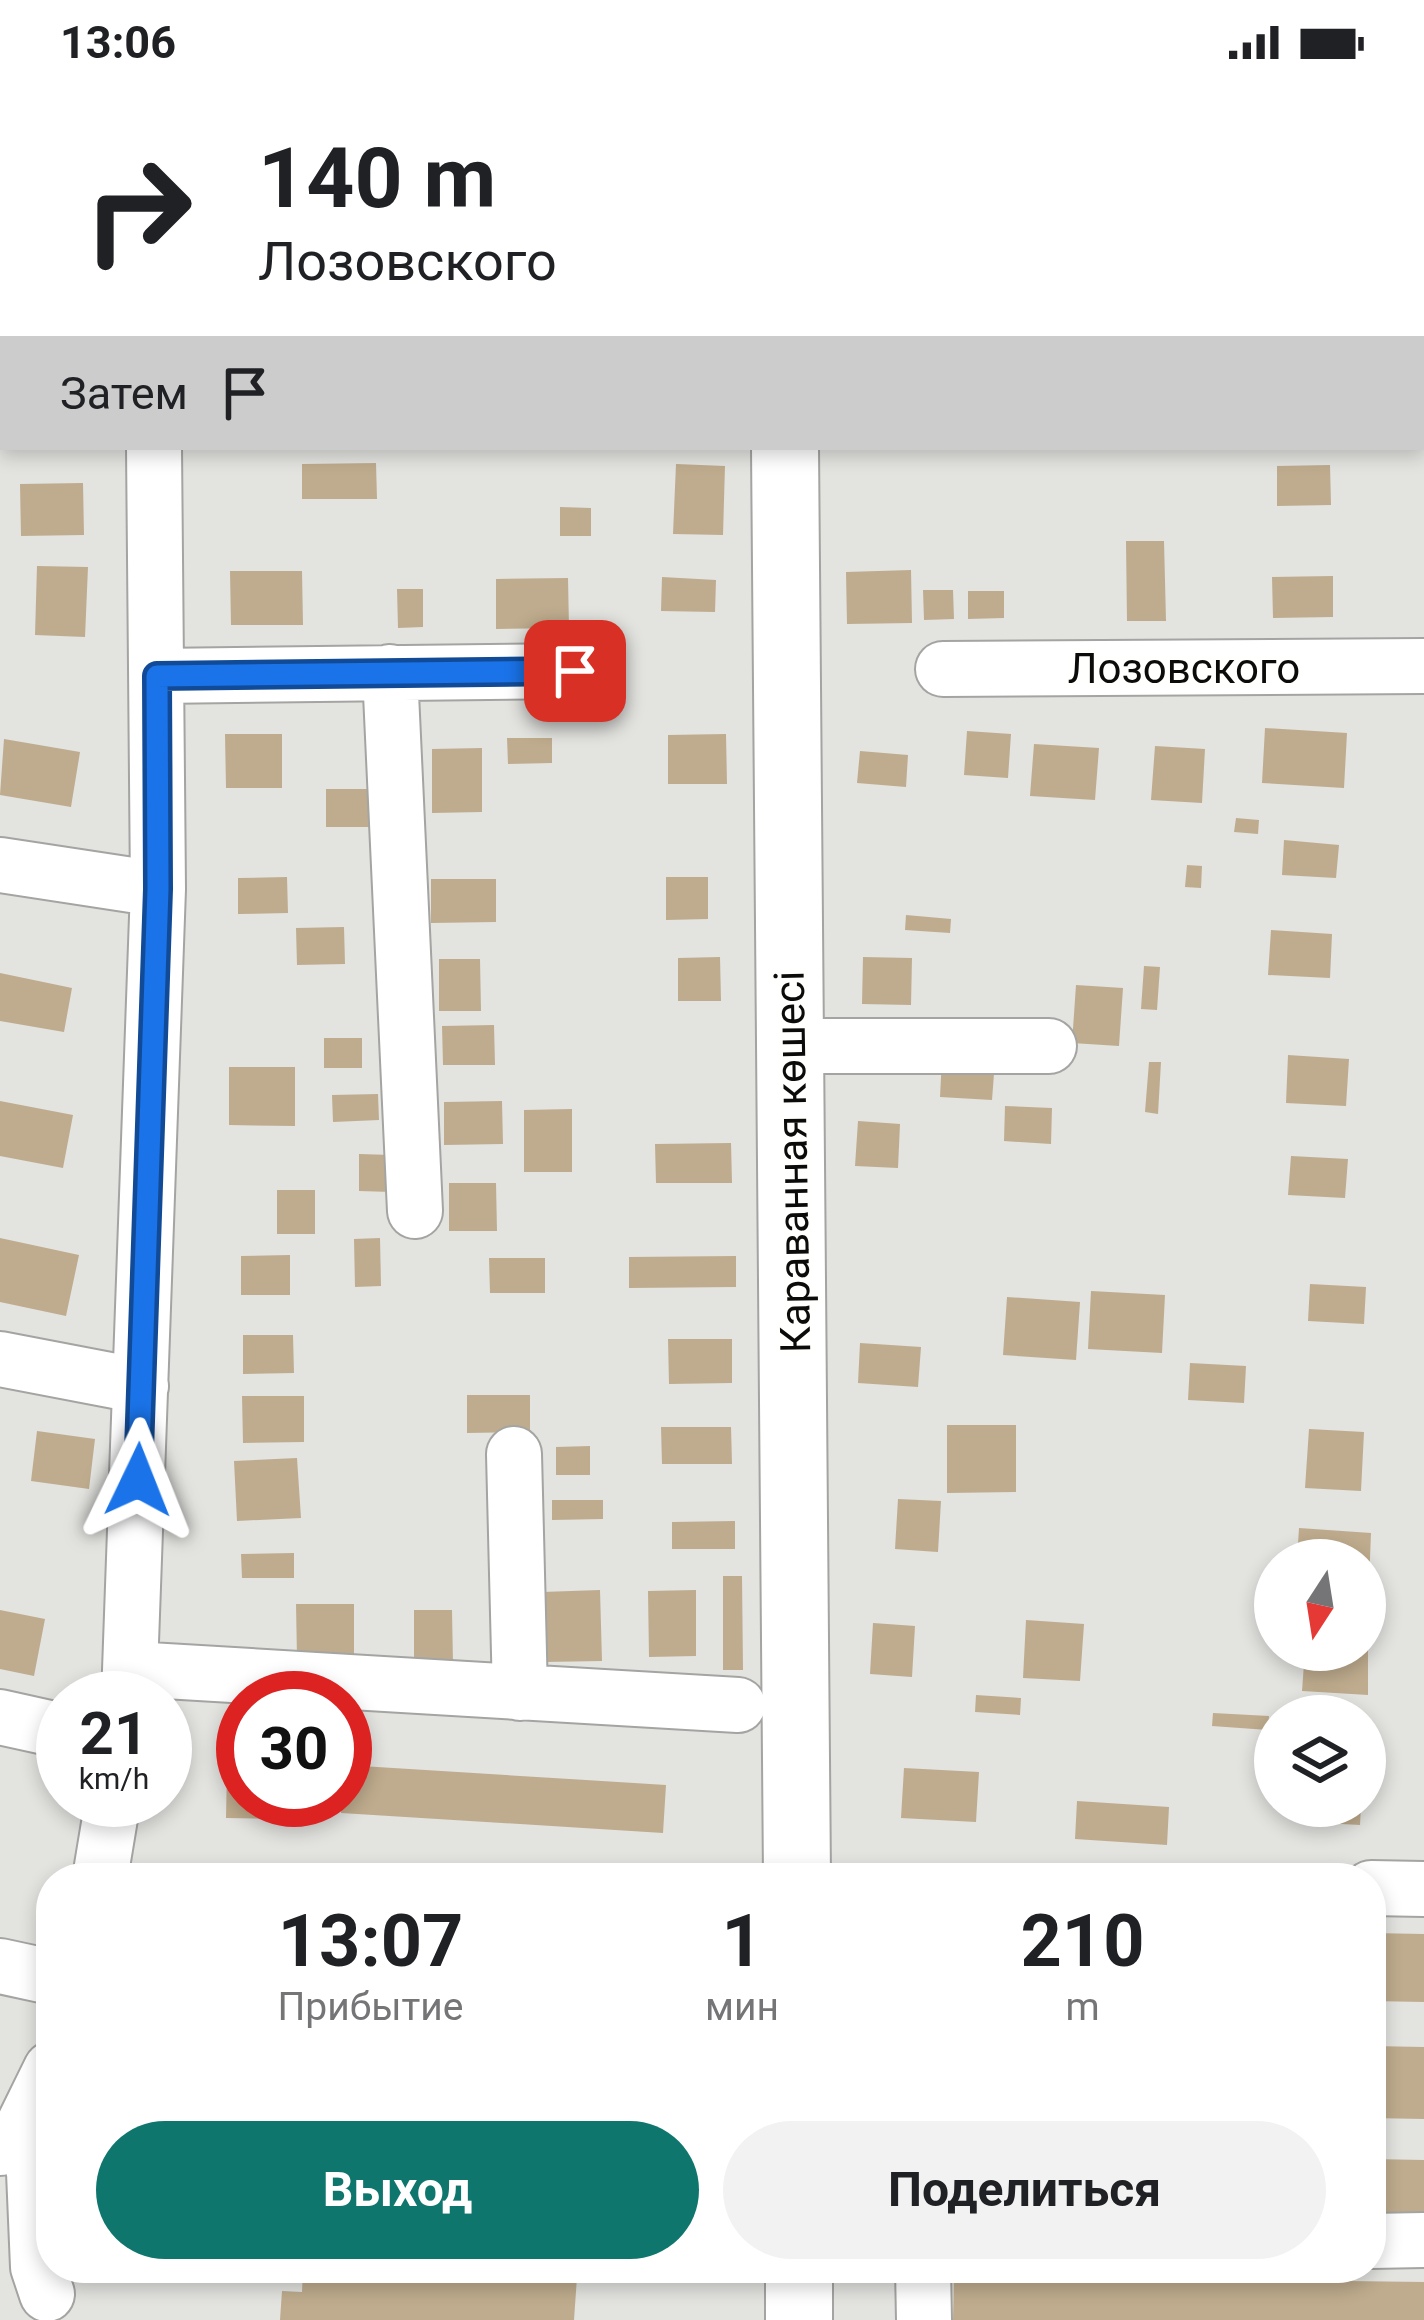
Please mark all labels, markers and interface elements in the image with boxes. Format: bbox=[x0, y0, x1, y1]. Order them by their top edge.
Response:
text: 13:06 bbox=[60, 16, 176, 69]
text: 140 m bbox=[258, 129, 496, 228]
icon: right bbox=[60, 132, 216, 288]
text: Лозовского bbox=[258, 230, 557, 293]
icon: arrive bbox=[212, 360, 278, 426]
text: Затем bbox=[60, 367, 188, 420]
pin bbox=[524, 620, 626, 722]
icon: arrive bbox=[542, 638, 608, 704]
street label: Лозовского bbox=[1068, 644, 1300, 693]
street label: Караванная көшесі bbox=[765, 970, 820, 1354]
position arrow bbox=[75, 1417, 201, 1543]
north arrow bbox=[1254, 1539, 1386, 1671]
map controls bbox=[1254, 1539, 1386, 1827]
speed limit sign: 30 bbox=[216, 1671, 372, 1827]
button: layers bbox=[1254, 1695, 1386, 1827]
text: 21 bbox=[80, 1698, 148, 1769]
text: km/h bbox=[79, 1761, 149, 1796]
text: 13:07 bbox=[278, 1899, 463, 1984]
text: 1 bbox=[721, 1899, 763, 1984]
text: 210 bbox=[1021, 1899, 1144, 1984]
text: Прибытие bbox=[278, 1984, 464, 2030]
text: мин bbox=[705, 1984, 779, 2030]
text: m bbox=[1065, 1984, 1100, 2030]
button: Выход bbox=[96, 2121, 699, 2259]
button: Поделиться bbox=[723, 2121, 1326, 2259]

